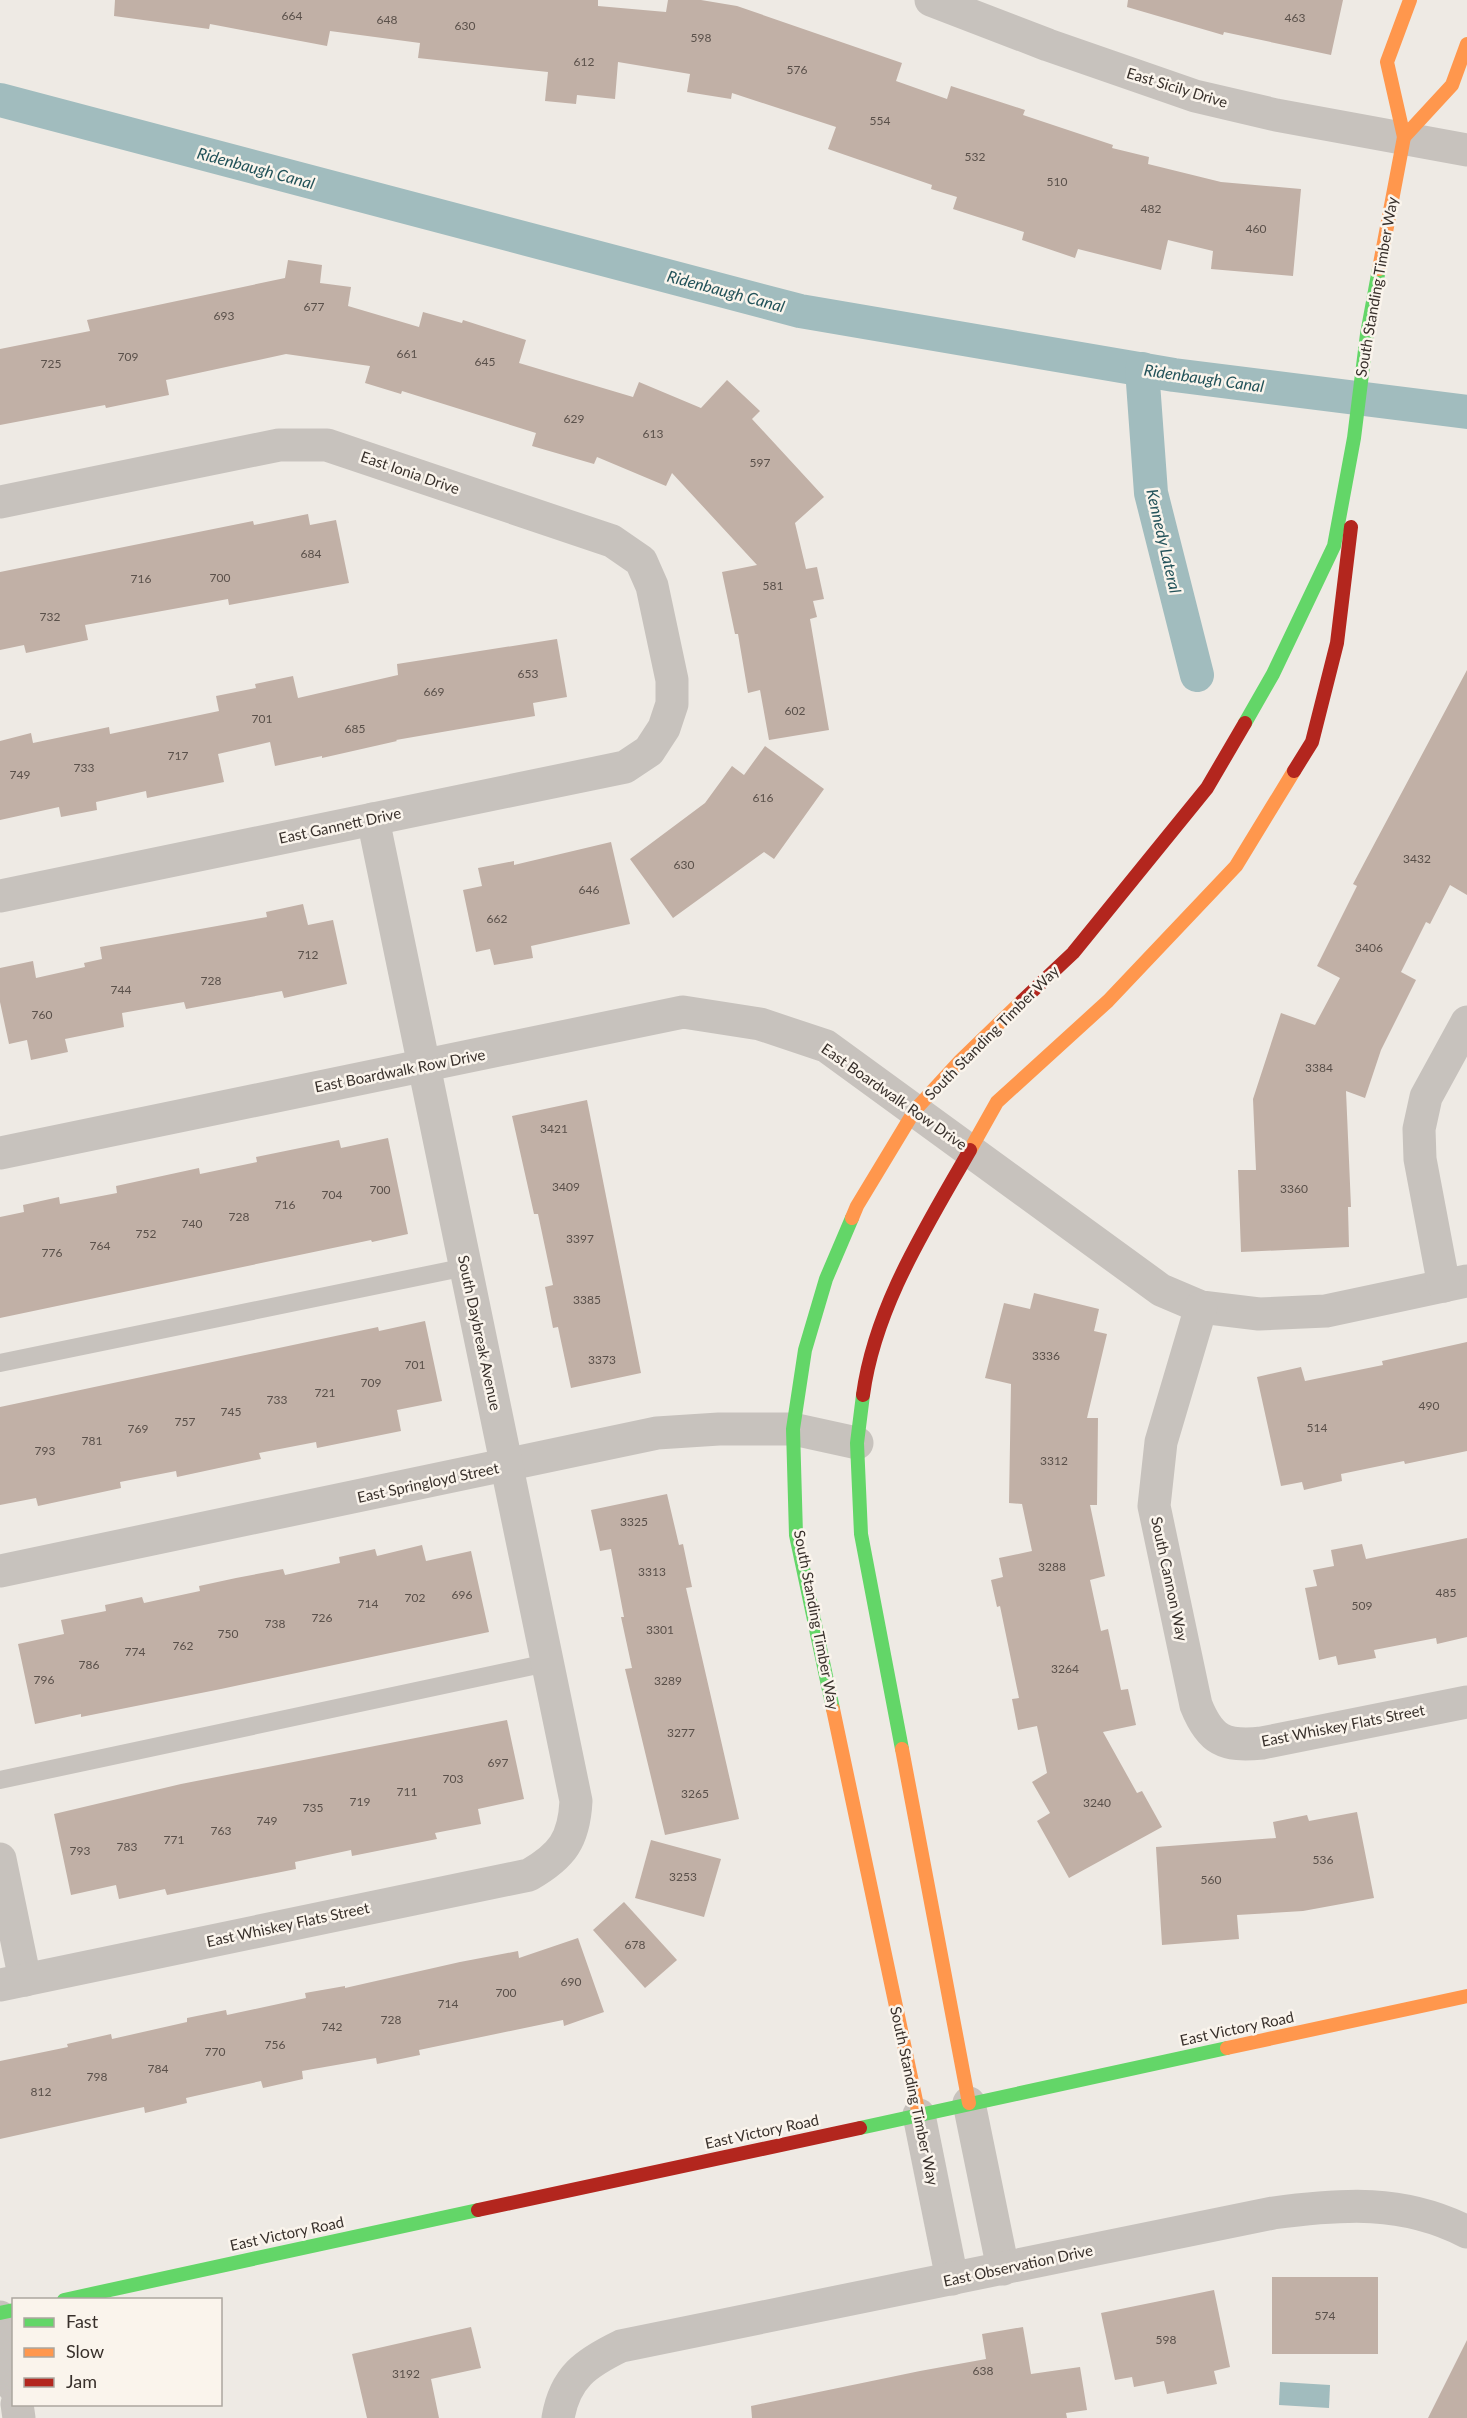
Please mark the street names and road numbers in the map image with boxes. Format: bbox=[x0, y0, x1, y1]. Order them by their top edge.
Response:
street label: East Sicily Drive bbox=[1125, 63, 1230, 111]
street label: South Standing Timber Way bbox=[1351, 195, 1401, 378]
street label: East Ionia Drive bbox=[359, 447, 462, 497]
street label: East Gannett Drive bbox=[277, 803, 403, 847]
street label: South Standing Timber Way bbox=[920, 961, 1062, 1103]
street label: East Boardwalk Row Drive bbox=[818, 1039, 971, 1153]
street label: East Boardwalk Row Drive bbox=[313, 1045, 487, 1095]
street label: South Daybreak Avenue bbox=[455, 1253, 505, 1412]
street label: East Springloyd Street bbox=[355, 1458, 501, 1506]
street label: South Cannon Way bbox=[1148, 1515, 1192, 1643]
street label: South Standing Timber Way bbox=[791, 1528, 843, 1711]
street label: East Whiskey Flats Street bbox=[1260, 1700, 1427, 1750]
street label: East Whiskey Flats Street bbox=[205, 1898, 371, 1950]
street label: South Standing Timber Way bbox=[887, 2005, 943, 2187]
street label: East Victory Road bbox=[1178, 2007, 1295, 2049]
street label: East Victory Road bbox=[703, 2110, 820, 2152]
street label: East Victory Road bbox=[228, 2212, 345, 2254]
street label: East Observation Drive bbox=[941, 2240, 1094, 2290]

